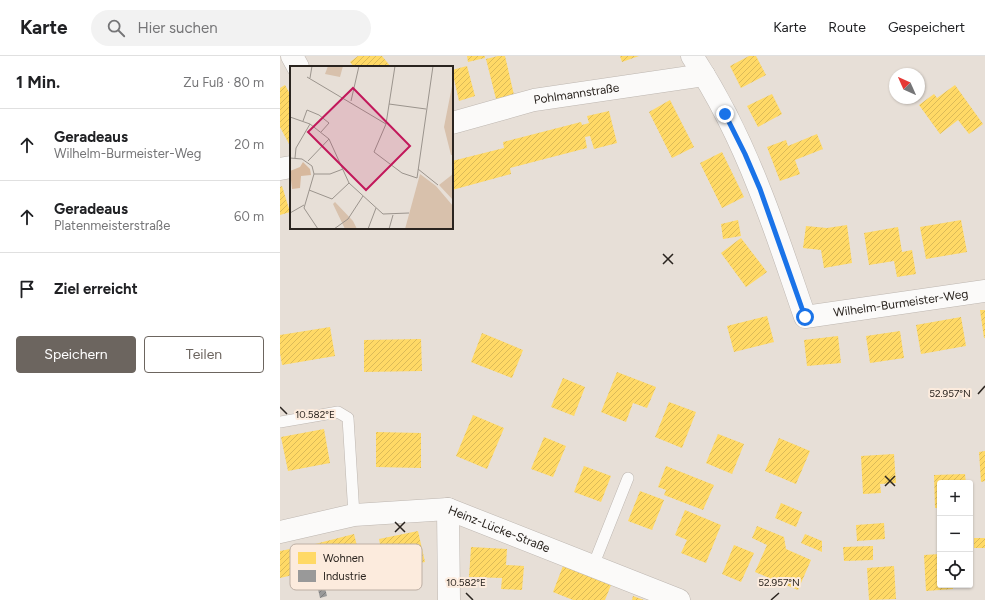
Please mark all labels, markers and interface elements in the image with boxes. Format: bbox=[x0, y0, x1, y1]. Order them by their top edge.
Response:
search box bbox=[91, 10, 371, 46]
text: Karte bbox=[20, 16, 67, 39]
icon: search bbox=[105, 17, 127, 39]
text: Hier suchen bbox=[137, 19, 218, 37]
text: Karte bbox=[773, 19, 806, 36]
text: Route bbox=[828, 19, 866, 36]
text: Gespeichert bbox=[888, 19, 965, 36]
inset map bbox=[290, 66, 453, 229]
north arrow bbox=[889, 68, 925, 104]
text: 1 Min. bbox=[16, 72, 60, 92]
text: Zu Fuß · 80 m bbox=[183, 75, 264, 90]
street label: Pohlmannstraße bbox=[533, 80, 621, 107]
route end bbox=[716, 105, 734, 123]
text: Geradeaus bbox=[54, 128, 128, 146]
icon: ahead bbox=[16, 134, 38, 156]
text: 20 m bbox=[234, 137, 264, 152]
text: Wilhelm-Burmeister-Weg bbox=[54, 146, 201, 161]
text: Geradeaus bbox=[54, 200, 128, 218]
icon: ahead bbox=[16, 206, 38, 228]
text: 60 m bbox=[234, 209, 264, 224]
text: Platenmeisterstraße bbox=[54, 218, 170, 233]
icon: arrive bbox=[16, 278, 38, 300]
text: Ziel erreicht bbox=[54, 280, 138, 298]
street label: Wilhelm-Burmeister-Weg bbox=[832, 287, 969, 320]
route start bbox=[796, 308, 814, 326]
button: Speichern bbox=[16, 336, 136, 373]
button: Teilen bbox=[144, 336, 264, 373]
text: 52.957°N bbox=[929, 387, 971, 400]
text: 10.582°E bbox=[295, 408, 335, 421]
map controls bbox=[937, 480, 973, 588]
button: + bbox=[937, 480, 973, 516]
street label: Heinz-Lücke-Straße bbox=[446, 503, 552, 556]
button: − bbox=[937, 516, 973, 552]
legend bbox=[290, 544, 422, 590]
text: Wohnen bbox=[323, 552, 364, 565]
button: locate bbox=[937, 552, 973, 588]
text: Industrie bbox=[323, 570, 366, 583]
text: 10.582°E bbox=[446, 576, 486, 589]
text: 52.957°N bbox=[758, 576, 800, 589]

